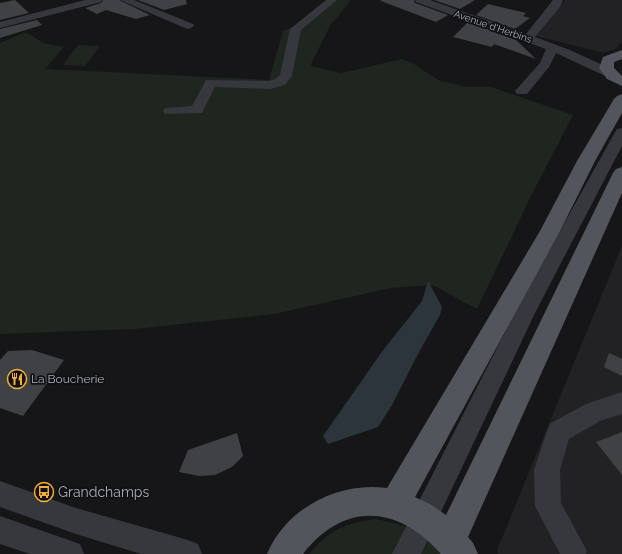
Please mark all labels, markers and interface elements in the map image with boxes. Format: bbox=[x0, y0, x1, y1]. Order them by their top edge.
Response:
street label: Avenue d'Herbins bbox=[453, 8, 533, 45]
restaurant icon: La Boucherie bbox=[6, 368, 28, 390]
place label: La Boucherie bbox=[31, 372, 104, 386]
bus stop icon: Grandchamps bbox=[33, 481, 55, 503]
place label: Grandchamps bbox=[58, 484, 149, 500]

